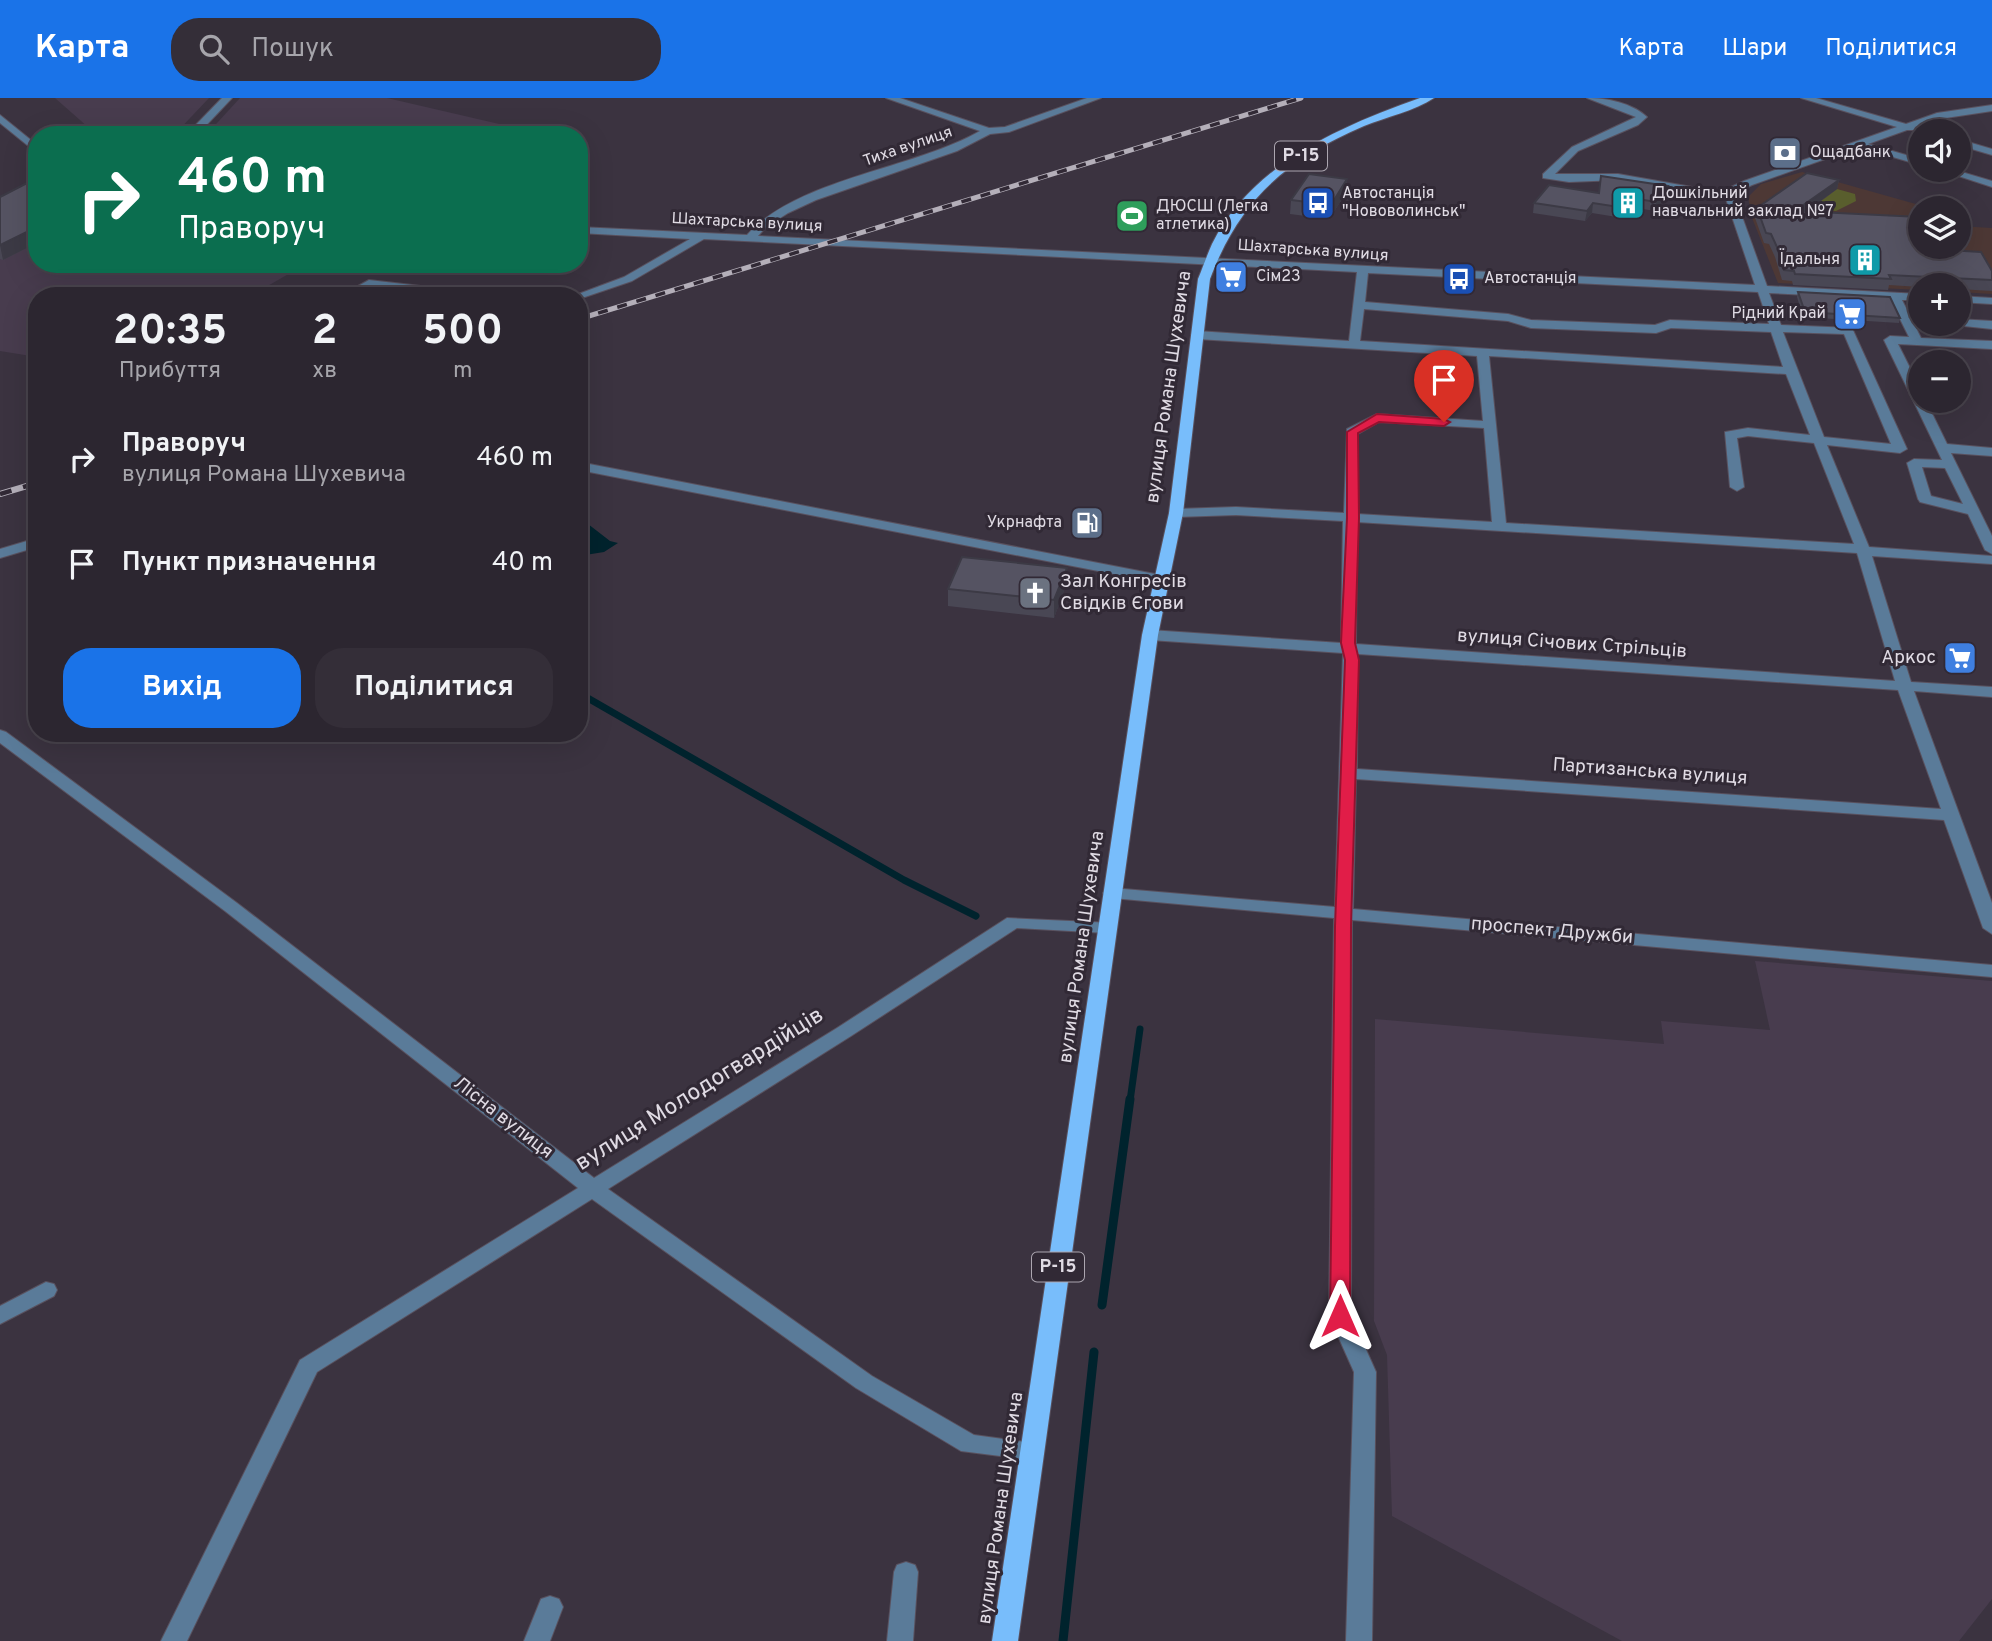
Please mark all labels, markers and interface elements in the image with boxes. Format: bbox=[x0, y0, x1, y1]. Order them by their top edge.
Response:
search box bbox=[171, 18, 661, 81]
text: Карта bbox=[35, 28, 129, 70]
icon: search bbox=[195, 30, 233, 68]
text: Пошук bbox=[251, 33, 334, 66]
text: Карта bbox=[1619, 34, 1684, 64]
text: Шари bbox=[1722, 34, 1787, 64]
text: Поділитися bbox=[1825, 34, 1957, 64]
map controls bbox=[1908, 119, 1971, 413]
button: sound bbox=[1908, 119, 1971, 182]
street label: Тиха вулиця bbox=[861, 122, 955, 172]
bank icon: Ощадбанк bbox=[1766, 134, 1804, 172]
road number: Р-15 bbox=[1275, 142, 1327, 170]
place label: Ощадбанк bbox=[1810, 143, 1891, 163]
text: 460 m bbox=[178, 149, 327, 211]
icon: right bbox=[63, 154, 154, 245]
bus stop icon: Автостанція "Нововолинськ" bbox=[1299, 184, 1337, 222]
place label: Автостанція "Нововолинськ" bbox=[1342, 184, 1466, 222]
building icon: Дошкільний навчальний заклад №7 bbox=[1609, 184, 1647, 222]
place label: Дошкільний навчальний заклад №7 bbox=[1652, 184, 1834, 222]
button: layers bbox=[1908, 196, 1971, 259]
sports icon: ДЮСШ (Легка атлетика) bbox=[1113, 197, 1151, 235]
place label: ДЮСШ (Легка атлетика) bbox=[1156, 197, 1268, 235]
street label: Шахтарська вулиця bbox=[671, 209, 823, 237]
text: Праворуч bbox=[178, 210, 325, 250]
street label: Шахтарська вулиця bbox=[1237, 236, 1389, 266]
building icon: Їдальня bbox=[1846, 241, 1884, 279]
place label: Їдальня bbox=[1780, 248, 1840, 270]
supermarket icon: Сім23 bbox=[1212, 258, 1250, 296]
bus stop icon: Автостанція bbox=[1440, 260, 1478, 298]
place label: Сім23 bbox=[1256, 267, 1301, 287]
street label: вулиця Романа Шухевича bbox=[1141, 269, 1197, 505]
place label: Автостанція bbox=[1484, 269, 1577, 289]
button: + bbox=[1908, 273, 1971, 336]
supermarket icon: Рідний Край bbox=[1831, 295, 1869, 333]
place label: Рідний Край bbox=[1731, 304, 1826, 324]
text: 20:35 bbox=[113, 306, 227, 359]
text: 2 bbox=[312, 306, 338, 359]
text: 500 bbox=[422, 306, 503, 359]
pin bbox=[1414, 350, 1474, 422]
button: − bbox=[1908, 350, 1971, 413]
text: Прибуття bbox=[119, 357, 221, 386]
text: хв bbox=[312, 357, 337, 386]
text: m bbox=[453, 357, 472, 386]
icon: arrive bbox=[1425, 361, 1463, 399]
text: Праворуч bbox=[122, 428, 246, 461]
icon: right bbox=[63, 440, 101, 478]
text: 460 m bbox=[477, 442, 553, 475]
text: вулиця Романа Шухевича bbox=[122, 461, 406, 490]
fuel station icon: Укрнафта bbox=[1068, 504, 1106, 542]
place label: Укрнафта bbox=[987, 513, 1062, 533]
icon: arrive bbox=[63, 545, 101, 583]
text: Пункт призначення bbox=[122, 547, 376, 580]
text: 40 m bbox=[492, 547, 553, 580]
place label: Зал Конгресів Свідків Єгови bbox=[1060, 570, 1187, 616]
church icon: Зал Конгресів Свідків Єгови bbox=[1016, 574, 1054, 612]
street label: вулиця Січових Стрільців bbox=[1456, 624, 1688, 664]
supermarket icon: Аркос bbox=[1941, 639, 1979, 677]
place label: Аркос bbox=[1881, 646, 1936, 670]
button: Вихід bbox=[63, 648, 301, 728]
button: Поділитися bbox=[315, 648, 553, 728]
street label: Партизанська вулиця bbox=[1552, 753, 1748, 791]
street label: вулиця Романа Шухевича bbox=[1054, 829, 1110, 1065]
street label: проспект Дружби bbox=[1470, 912, 1634, 950]
street label: вулиця Молодогвардійців bbox=[570, 1002, 830, 1178]
street label: Лісна вулиця bbox=[448, 1071, 558, 1165]
road number: Р-15 bbox=[1032, 1252, 1084, 1282]
position arrow bbox=[1303, 1279, 1377, 1353]
street label: вулиця Романа Шухевича bbox=[973, 1390, 1029, 1626]

